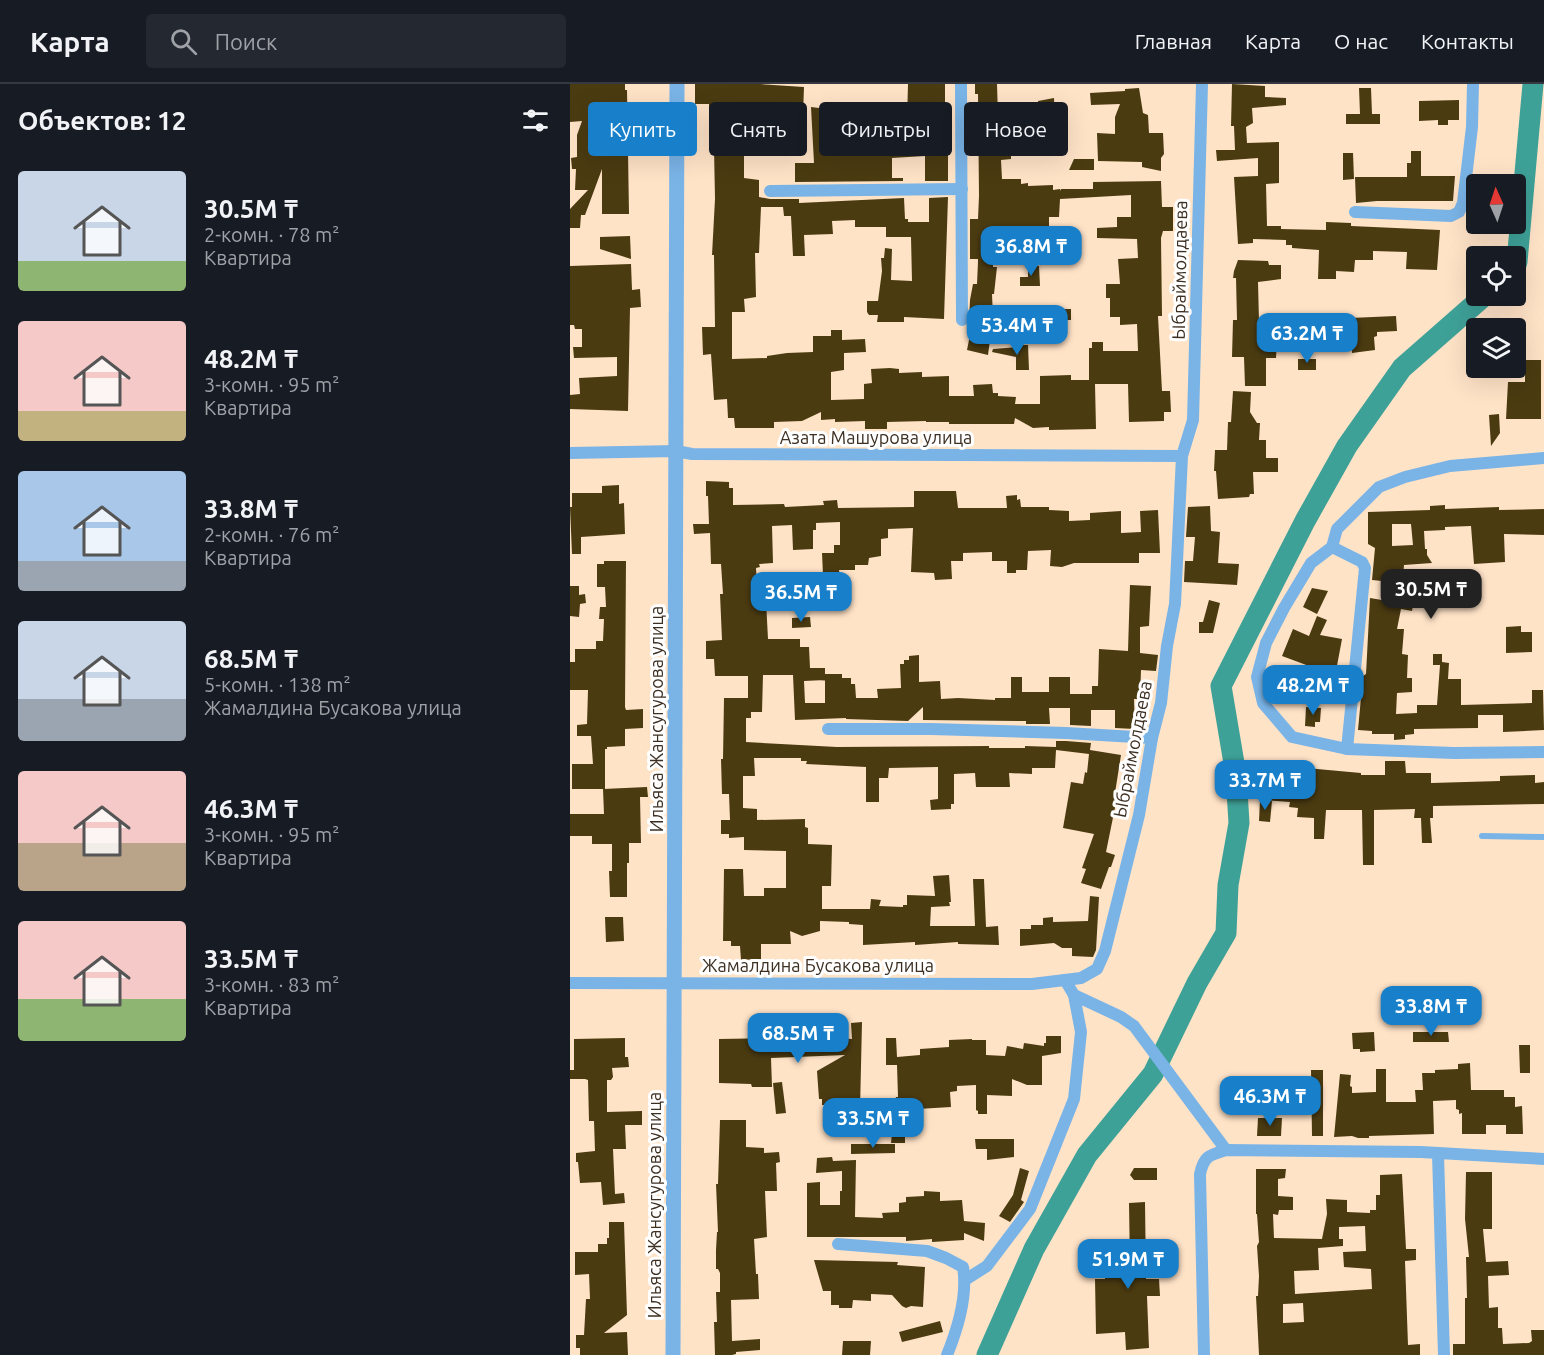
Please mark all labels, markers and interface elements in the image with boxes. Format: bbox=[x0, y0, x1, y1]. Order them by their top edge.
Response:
search box bbox=[146, 14, 566, 68]
icon: search bbox=[167, 25, 200, 58]
text: Карта bbox=[30, 26, 110, 57]
text: Поиск bbox=[215, 29, 277, 54]
text: Главная bbox=[1135, 29, 1212, 53]
text: Карта bbox=[1245, 29, 1301, 53]
text: О нас bbox=[1334, 29, 1388, 53]
text: Контакты bbox=[1421, 29, 1514, 53]
chip: Купить bbox=[588, 102, 697, 156]
chip: Снять bbox=[709, 102, 807, 156]
chip: Фильтры bbox=[819, 102, 952, 156]
chip: Новое bbox=[964, 102, 1068, 156]
icon: filters bbox=[519, 104, 552, 137]
text: Объектов: 12 bbox=[18, 106, 186, 135]
north arrow bbox=[1466, 174, 1526, 234]
map controls bbox=[1466, 174, 1526, 378]
text: 30.5M ₸ bbox=[204, 194, 298, 223]
icon: home bbox=[66, 195, 138, 267]
street label: Ыбраймолдаева bbox=[1168, 200, 1190, 340]
text: 2-комн. · 78 m² bbox=[204, 223, 339, 246]
pin: 36.8M ₸ bbox=[976, 226, 1086, 277]
text: 36.8M ₸ bbox=[995, 234, 1067, 257]
text: Квартира bbox=[204, 246, 292, 269]
button: locate bbox=[1466, 246, 1526, 306]
pin: 53.4M ₸ bbox=[962, 305, 1072, 356]
text: 53.4M ₸ bbox=[981, 313, 1053, 336]
pin: 63.2M ₸ bbox=[1252, 313, 1362, 364]
button: layers bbox=[1466, 318, 1526, 378]
text: 63.2M ₸ bbox=[1271, 321, 1343, 344]
text: 48.2M ₸ bbox=[204, 344, 298, 373]
icon: home bbox=[66, 345, 138, 417]
text: 3-комн. · 95 m² bbox=[204, 373, 339, 396]
text: Квартира bbox=[204, 396, 292, 419]
street label: Азата Машурова улица bbox=[780, 427, 972, 447]
text: 33.8M ₸ bbox=[204, 494, 298, 523]
icon: home bbox=[66, 495, 138, 567]
text: 2-комн. · 76 m² bbox=[204, 523, 339, 546]
text: Квартира bbox=[204, 546, 292, 569]
pin: 30.5M ₸ bbox=[1376, 569, 1486, 620]
pin: 36.5M ₸ bbox=[746, 572, 856, 623]
text: 30.5M ₸ bbox=[1395, 577, 1467, 600]
text: 36.5M ₸ bbox=[765, 580, 837, 603]
street label: Ильяса Жансугурова улица bbox=[646, 606, 666, 832]
text: 68.5M ₸ bbox=[204, 644, 298, 673]
icon: home bbox=[66, 645, 138, 717]
pin: 48.2M ₸ bbox=[1258, 665, 1368, 716]
text: 5-комн. · 138 m² bbox=[204, 673, 351, 696]
text: 48.2M ₸ bbox=[1277, 673, 1349, 696]
street label: Ыбраймолдаева bbox=[1109, 679, 1155, 819]
text: Жамалдина Бусакова улица bbox=[204, 696, 462, 719]
pin: 33.7M ₸ bbox=[1210, 760, 1320, 811]
text: 33.7M ₸ bbox=[1229, 768, 1301, 791]
text: 46.3M ₸ bbox=[204, 794, 298, 823]
icon: home bbox=[66, 795, 138, 867]
text: 3-комн. · 95 m² bbox=[204, 823, 339, 846]
text: Квартира bbox=[204, 846, 292, 869]
text: 33.5M ₸ bbox=[204, 944, 298, 973]
icon: home bbox=[66, 945, 138, 1017]
street label: Жамалдина Бусакова улица bbox=[702, 955, 934, 975]
text: 3-комн. · 83 m² bbox=[204, 973, 339, 996]
pin: 33.8M ₸ bbox=[1376, 986, 1486, 1037]
text: 33.8M ₸ bbox=[1395, 994, 1467, 1017]
text: Квартира bbox=[204, 996, 292, 1019]
pin: 68.5M ₸ bbox=[743, 1013, 853, 1064]
text: 68.5M ₸ bbox=[762, 1021, 834, 1044]
pin: 46.3M ₸ bbox=[1215, 1076, 1325, 1127]
text: 46.3M ₸ bbox=[1234, 1084, 1306, 1107]
street label: Ильяса Жансугурова улица bbox=[644, 1092, 664, 1318]
pin: 33.5M ₸ bbox=[818, 1098, 928, 1149]
text: 33.5M ₸ bbox=[837, 1106, 909, 1129]
pin: 51.9M ₸ bbox=[1073, 1239, 1183, 1290]
text: 51.9M ₸ bbox=[1092, 1247, 1164, 1270]

